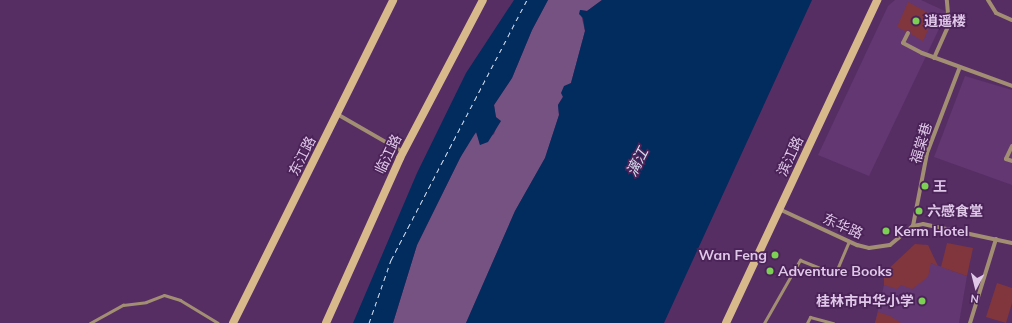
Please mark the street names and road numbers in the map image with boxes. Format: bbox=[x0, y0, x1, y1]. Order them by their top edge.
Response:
street label: 福棠巷 bbox=[907, 120, 935, 166]
street label: 临江路 bbox=[371, 131, 405, 177]
street label: 东江路 bbox=[285, 133, 319, 179]
street label: 滨江路 bbox=[774, 133, 806, 179]
street label: 东华路 bbox=[820, 210, 866, 242]

